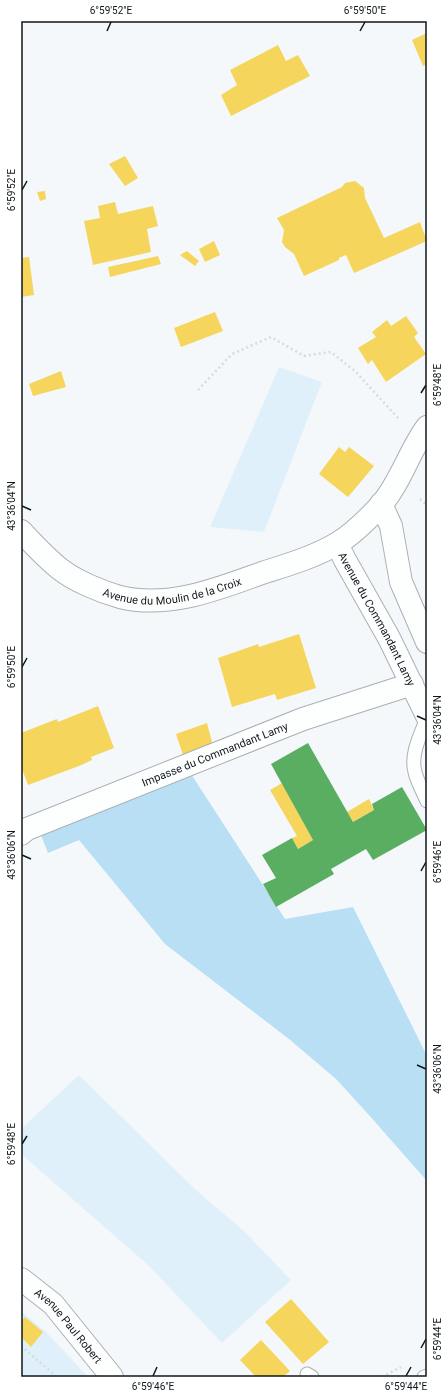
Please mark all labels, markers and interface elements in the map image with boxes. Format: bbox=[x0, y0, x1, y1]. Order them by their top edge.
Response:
text: 6°59'52"E bbox=[90, 5, 133, 16]
text: 6°59'50"E bbox=[344, 5, 387, 16]
text: 6°59'52"E bbox=[6, 168, 17, 211]
text: 6°59'48"E bbox=[432, 363, 443, 406]
text: 43°36'04"N bbox=[6, 481, 17, 531]
street label: Avenue du Commandant Lamy bbox=[336, 550, 418, 689]
street label: Avenue du Moulin de la Croix bbox=[101, 574, 243, 607]
text: 6°59'50"E bbox=[6, 645, 17, 688]
text: 43°36'04"N bbox=[432, 695, 443, 745]
street label: Impasse du Commandant Lamy bbox=[140, 719, 290, 789]
text: 43°36'06"N bbox=[6, 830, 17, 880]
text: 6°59'46"E bbox=[432, 840, 443, 883]
text: 43°36'06"N bbox=[432, 1044, 443, 1094]
text: 6°59'48"E bbox=[6, 1122, 17, 1165]
street label: Avenue Paul Robert bbox=[32, 1286, 105, 1366]
text: 6°59'44"E bbox=[432, 1317, 443, 1360]
text: 6°59'46"E bbox=[132, 1381, 175, 1392]
text: 6°59'44"E bbox=[385, 1381, 428, 1392]

